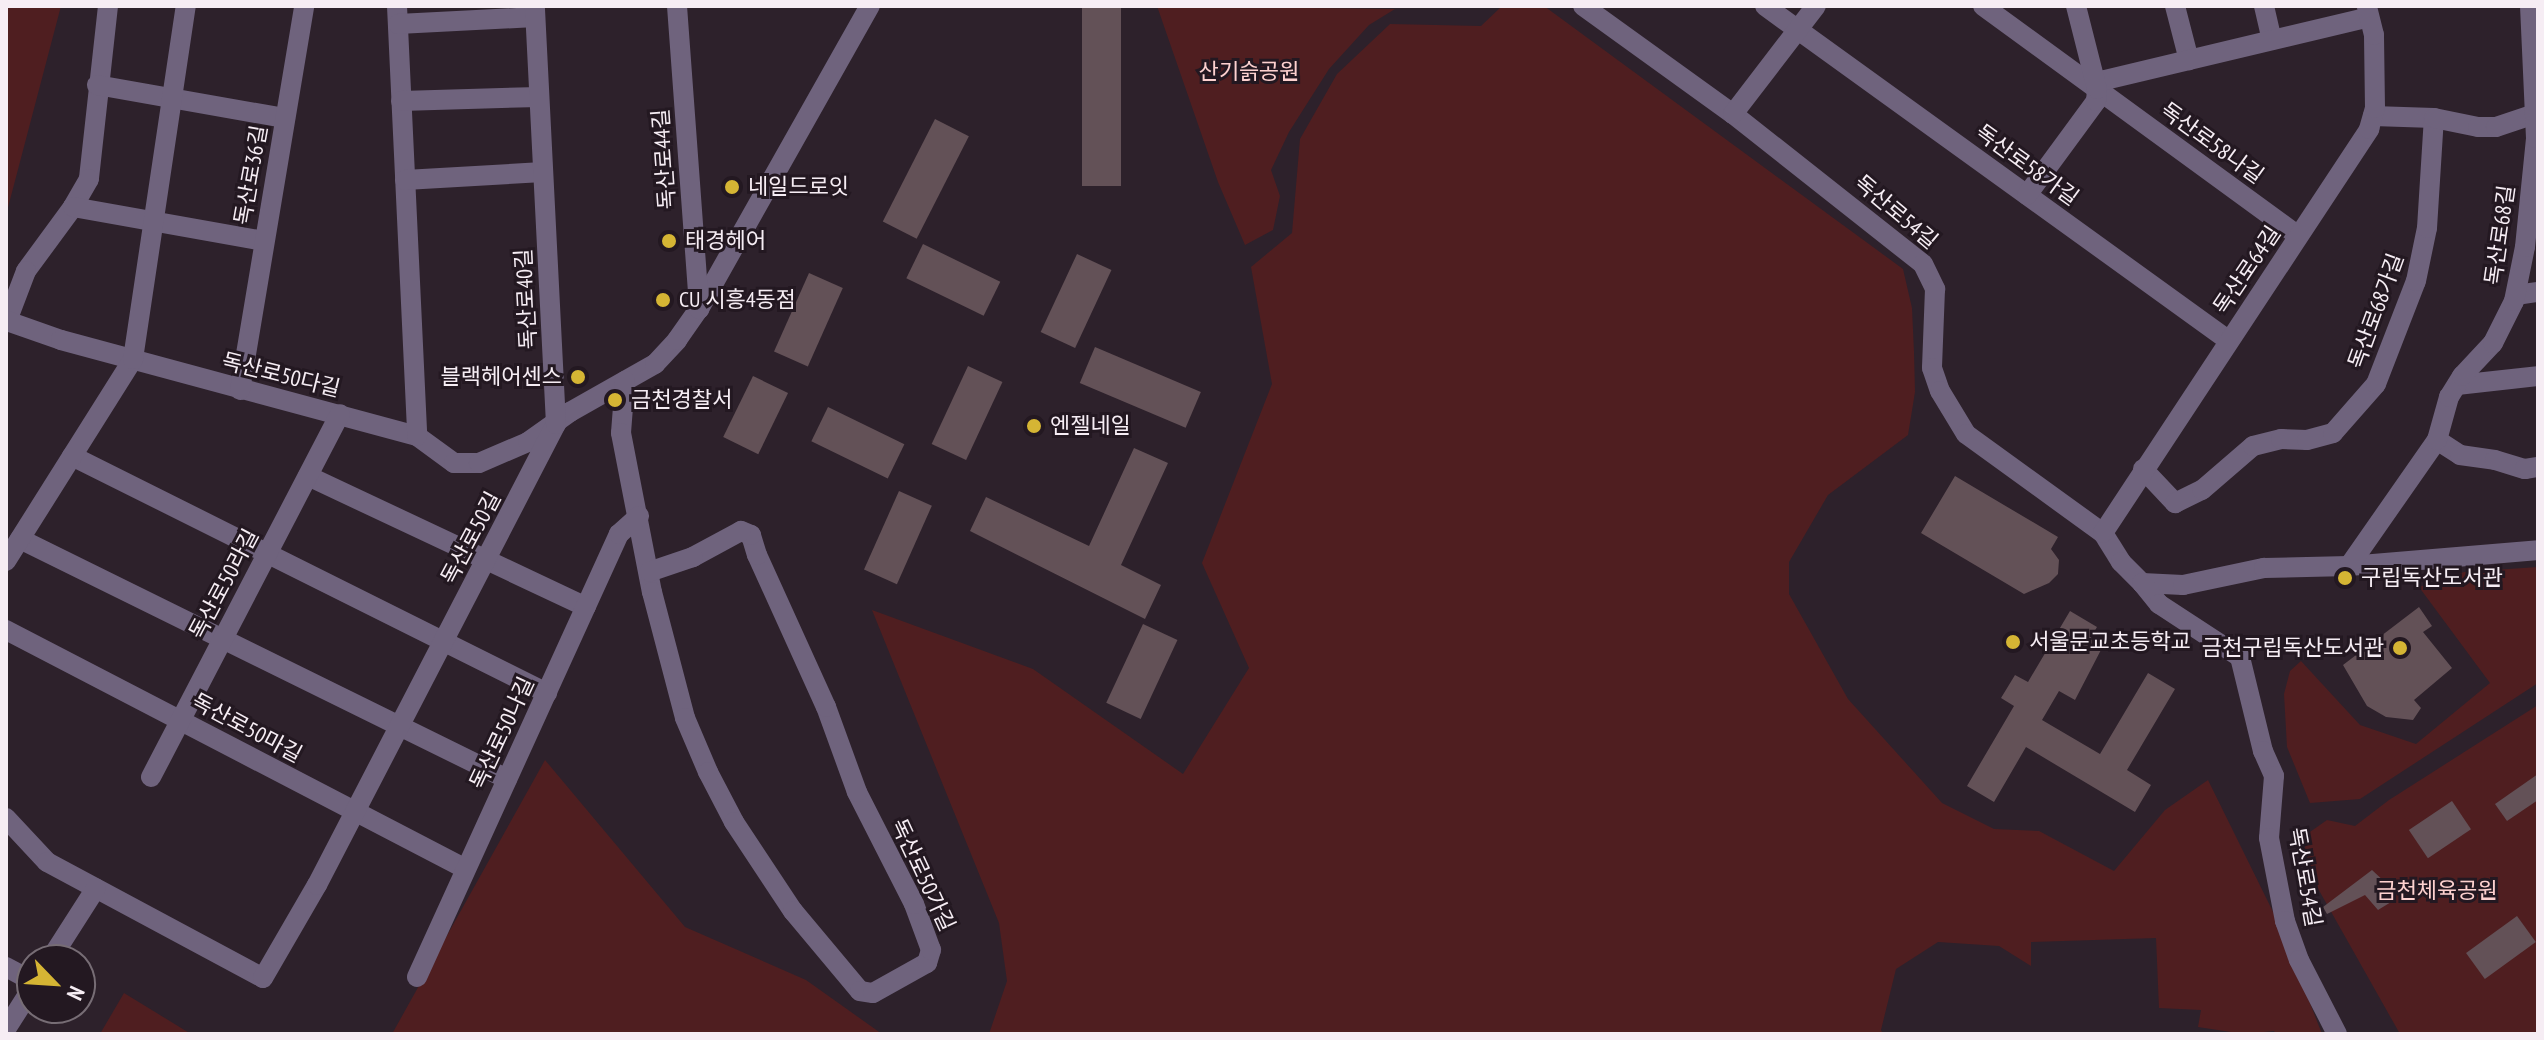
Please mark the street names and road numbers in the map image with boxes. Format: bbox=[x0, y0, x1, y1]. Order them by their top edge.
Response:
street label: 독산로58나길 bbox=[2155, 97, 2269, 189]
street label: 독산로44길 bbox=[647, 108, 681, 210]
street label: 독산로58가길 bbox=[1970, 119, 2084, 211]
street label: 독산로36길 bbox=[229, 123, 273, 227]
street label: 독산로54길 bbox=[1849, 170, 1943, 254]
street label: 독산로68길 bbox=[2480, 183, 2520, 287]
street label: 독산로64길 bbox=[2208, 221, 2286, 319]
street label: 독산로40길 bbox=[510, 248, 542, 350]
street label: 독산로68가길 bbox=[2343, 250, 2409, 372]
street label: 독산로50다길 bbox=[219, 348, 343, 402]
street label: 독산로50길 bbox=[436, 487, 506, 589]
street label: 독산로50라길 bbox=[184, 524, 264, 644]
street label: 독산로50나길 bbox=[464, 673, 540, 793]
street label: 독산로50마길 bbox=[187, 688, 307, 768]
street label: 독산로50가길 bbox=[885, 815, 961, 935]
street label: 독산로54길 bbox=[2283, 825, 2327, 929]

